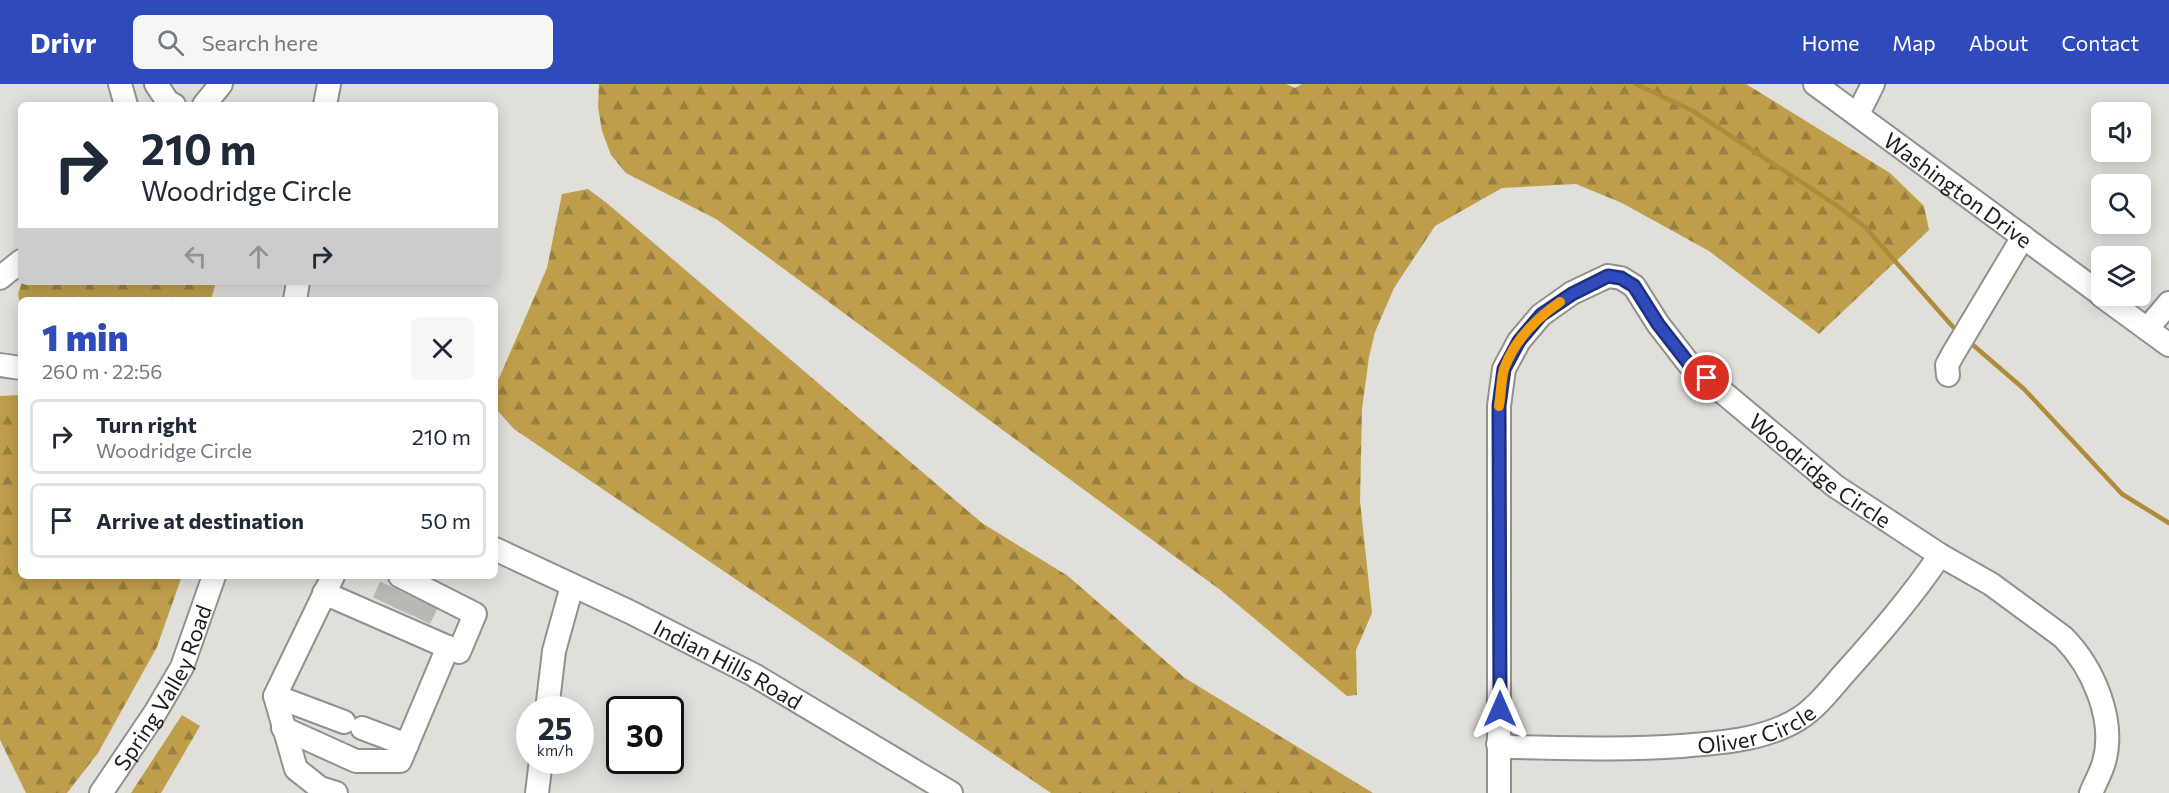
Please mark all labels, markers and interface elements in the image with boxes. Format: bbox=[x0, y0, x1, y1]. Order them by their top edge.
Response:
search box bbox=[133, 15, 553, 69]
text: Drivr bbox=[30, 25, 97, 59]
icon: search bbox=[154, 26, 187, 59]
text: Search here bbox=[202, 29, 318, 56]
text: Home bbox=[1802, 30, 1859, 55]
text: Map bbox=[1892, 30, 1936, 55]
text: About bbox=[1969, 30, 2028, 55]
text: Contact bbox=[2061, 30, 2139, 55]
map controls bbox=[2091, 102, 2151, 306]
button: sound bbox=[2091, 102, 2151, 162]
text: 210 m bbox=[141, 122, 256, 174]
icon: right bbox=[42, 126, 120, 204]
street label: Washington Drive bbox=[1879, 126, 2038, 253]
text: Woodridge Circle bbox=[141, 174, 352, 207]
button: search bbox=[2091, 174, 2151, 234]
icon: left bbox=[179, 240, 212, 273]
icon: ahead bbox=[242, 240, 275, 273]
icon: right bbox=[305, 240, 338, 273]
button: layers bbox=[2091, 246, 2151, 306]
text: 1 min bbox=[42, 314, 128, 358]
button: close bbox=[411, 317, 474, 380]
pin bbox=[1681, 352, 1732, 403]
text: 260 m · 22:56 bbox=[42, 359, 162, 383]
icon: arrive bbox=[1690, 361, 1723, 394]
street label: Woodridge Circle bbox=[1744, 407, 1897, 533]
text: Turn right bbox=[96, 411, 197, 438]
icon: right bbox=[45, 420, 78, 453]
text: 210 m bbox=[412, 423, 471, 450]
text: Woodridge Circle bbox=[96, 438, 252, 462]
icon: arrive bbox=[45, 504, 78, 537]
text: Arrive at destination bbox=[96, 507, 304, 534]
text: 50 m bbox=[421, 507, 471, 534]
street label: Spring Valley Road bbox=[107, 601, 216, 775]
street label: Indian Hills Road bbox=[650, 613, 807, 714]
position arrow bbox=[1468, 677, 1532, 741]
speed limit sign: 30 bbox=[606, 696, 684, 774]
street label: Oliver Circle bbox=[1696, 698, 1820, 758]
text: 25 bbox=[538, 709, 572, 746]
text: km/h bbox=[537, 741, 573, 759]

